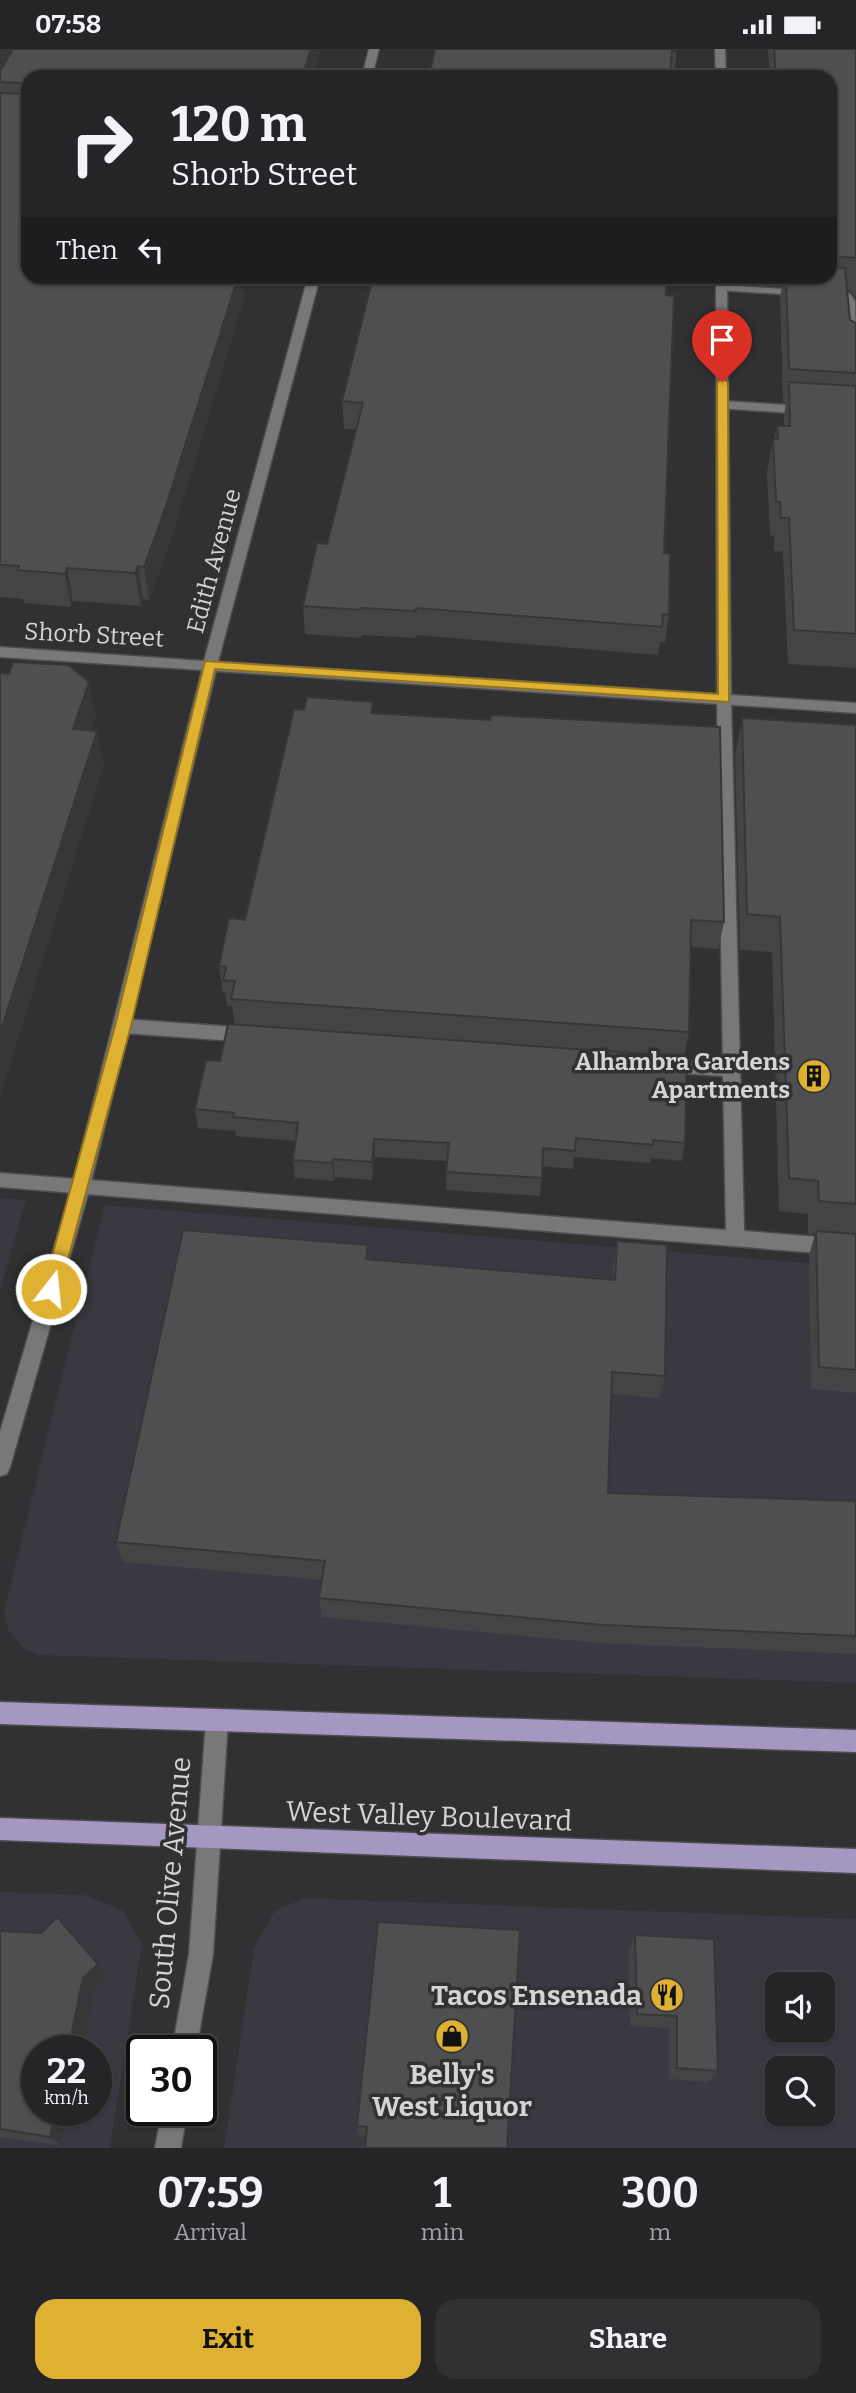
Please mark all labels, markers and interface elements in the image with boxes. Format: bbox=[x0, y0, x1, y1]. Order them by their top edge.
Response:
text: 07:58 bbox=[35, 9, 101, 40]
text: 120 m bbox=[171, 95, 306, 154]
icon: right bbox=[56, 98, 147, 189]
text: Shorb Street bbox=[171, 155, 357, 193]
icon: left bbox=[132, 231, 170, 269]
text: Then bbox=[56, 235, 118, 266]
pin bbox=[692, 310, 752, 382]
icon: arrive bbox=[703, 321, 741, 359]
street label: Edith Avenue bbox=[181, 486, 247, 636]
street label: Shorb Street bbox=[23, 617, 165, 653]
place label: Alhambra Gardens Apartments bbox=[575, 1048, 790, 1104]
building icon: Alhambra Gardens Apartments bbox=[795, 1057, 833, 1095]
position arrow bbox=[14, 1252, 88, 1326]
street label: South Olive Avenue bbox=[143, 1756, 197, 2010]
street label: West Valley Boulevard bbox=[285, 1795, 573, 1837]
map controls bbox=[765, 1972, 835, 2126]
button: sound bbox=[765, 1972, 835, 2042]
restaurant icon: Tacos Ensenada bbox=[648, 1976, 686, 2014]
place label: Tacos Ensenada bbox=[431, 1979, 642, 2012]
shop icon: Belly's West Liquor bbox=[433, 2017, 471, 2055]
speed limit sign: 30 bbox=[126, 2035, 217, 2126]
text: 22 bbox=[47, 2050, 86, 2092]
button: search bbox=[765, 2056, 835, 2126]
place label: Belly's West Liquor bbox=[372, 2058, 532, 2123]
text: km/h bbox=[44, 2087, 89, 2109]
text: 07:59 bbox=[157, 2168, 264, 2218]
text: 1 bbox=[433, 2168, 452, 2218]
text: 300 bbox=[621, 2168, 699, 2218]
text: Arrival bbox=[174, 2218, 247, 2246]
text: min bbox=[421, 2218, 464, 2246]
text: m bbox=[649, 2218, 671, 2246]
button: Exit bbox=[35, 2299, 421, 2379]
button: Share bbox=[435, 2299, 821, 2379]

